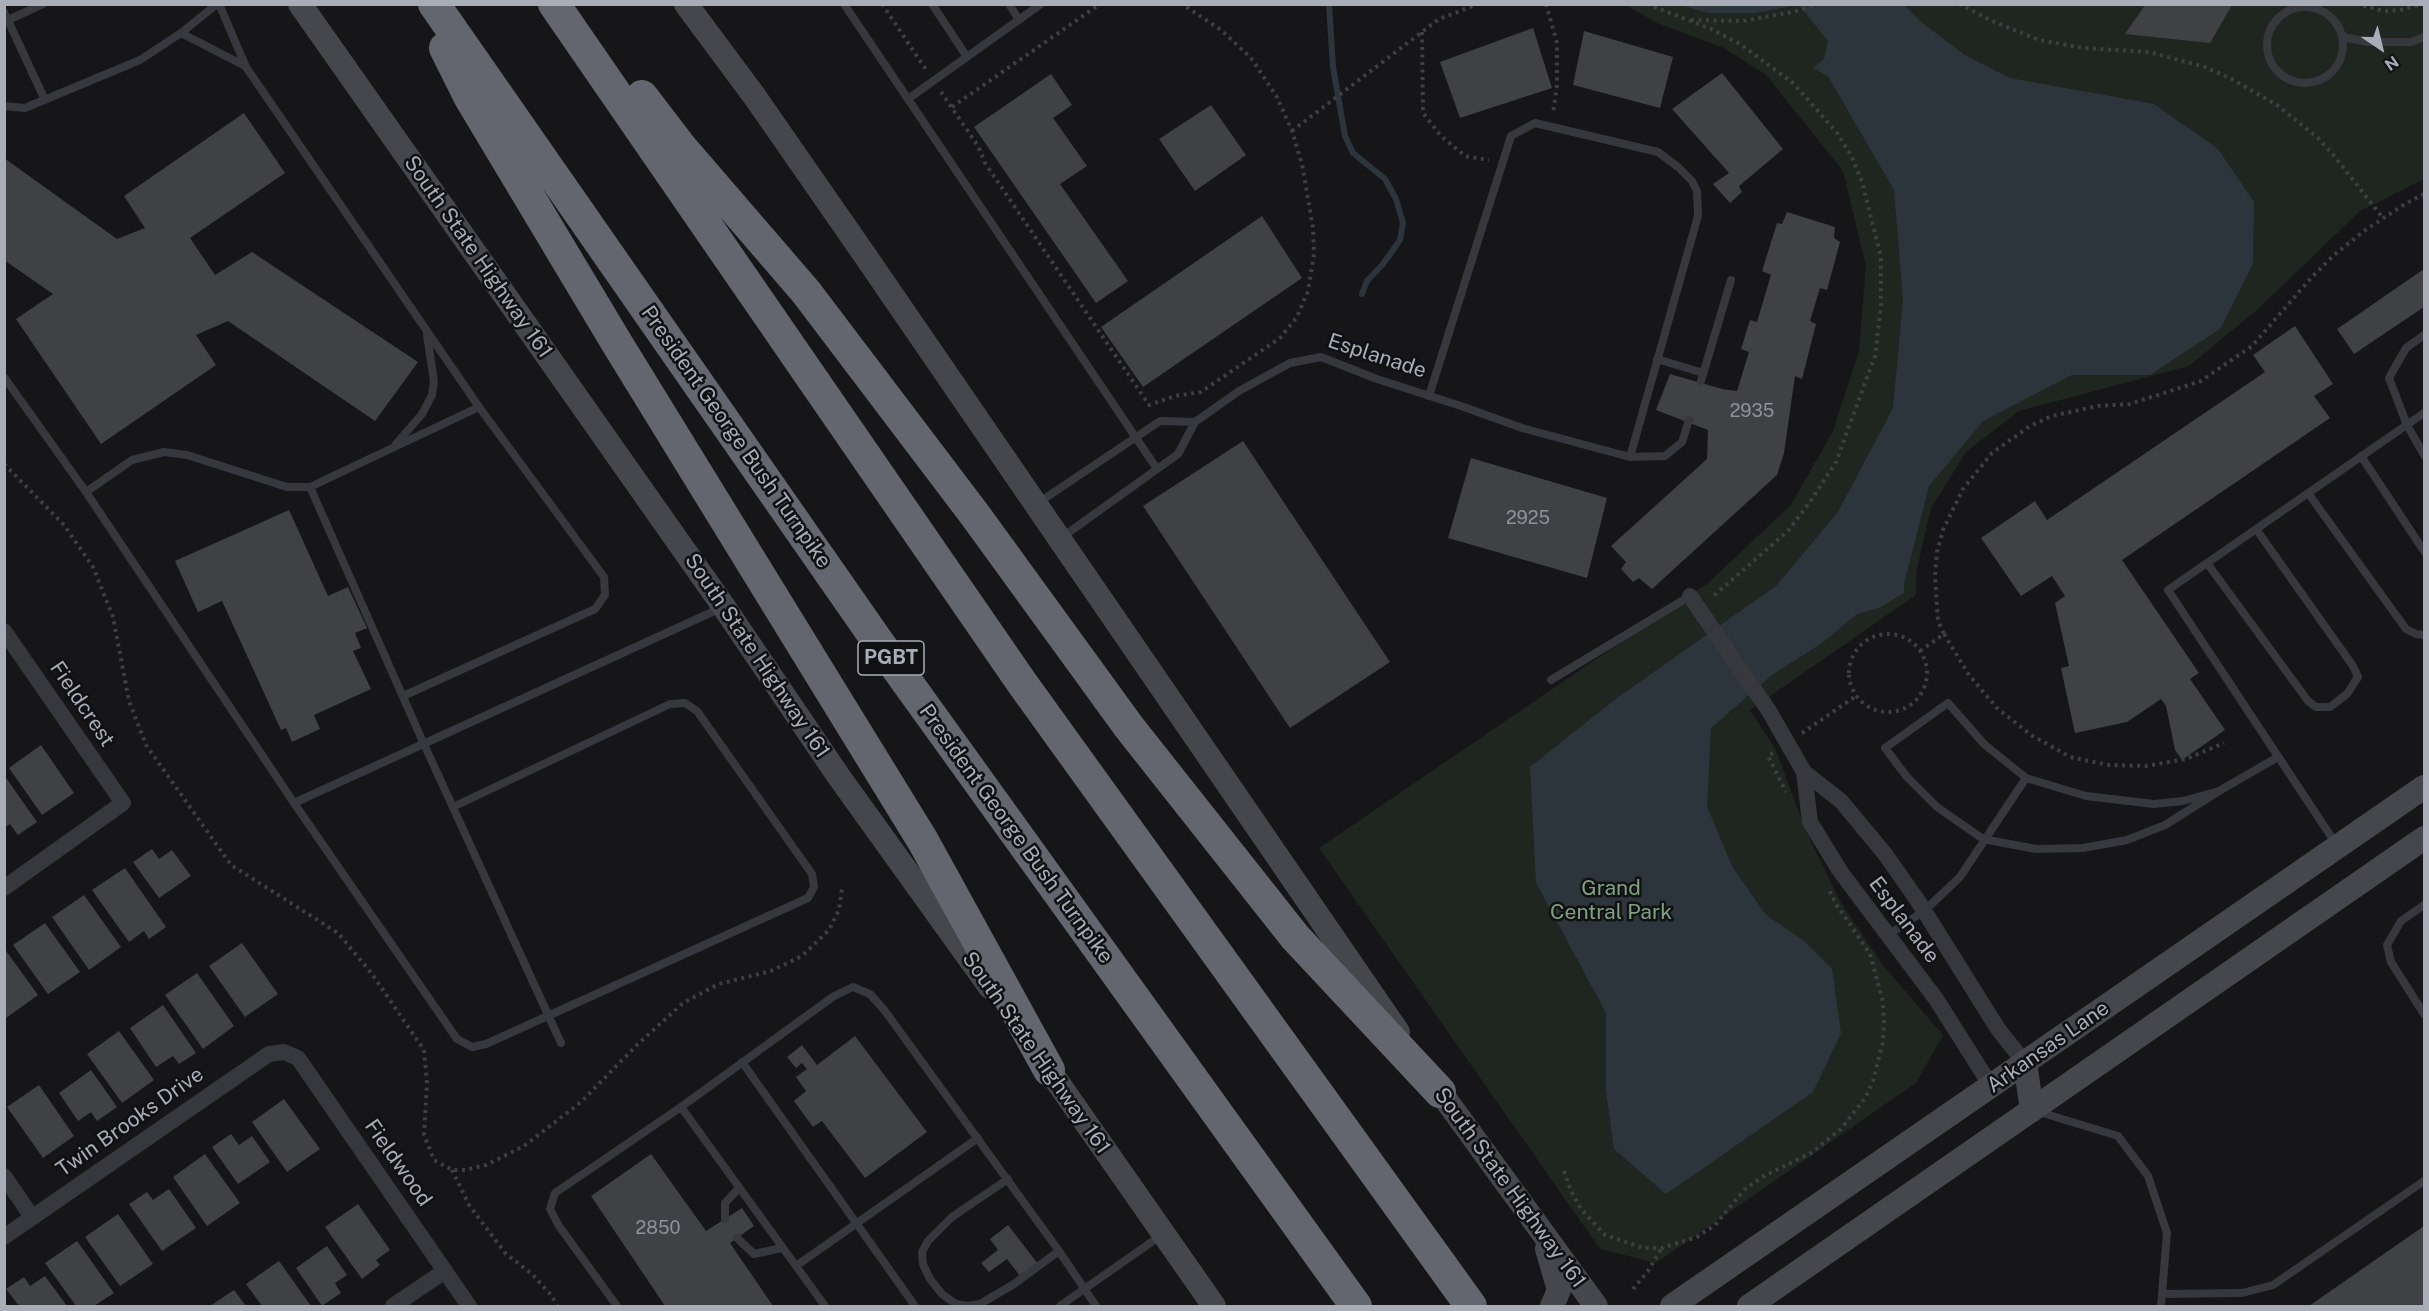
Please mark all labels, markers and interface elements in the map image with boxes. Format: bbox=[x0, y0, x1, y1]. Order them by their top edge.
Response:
north arrow bbox=[2351, 18, 2411, 78]
text: N bbox=[2381, 52, 2402, 75]
street label: South State Highway 161 bbox=[398, 151, 558, 363]
street label: President George Bush Turnpike bbox=[636, 301, 836, 573]
street label: Esplanade bbox=[1325, 328, 1429, 384]
house number: 2935 bbox=[1730, 400, 1774, 422]
house number: 2925 bbox=[1506, 507, 1550, 529]
street label: South State Highway 161 bbox=[679, 549, 835, 763]
road number: PGBT bbox=[858, 641, 924, 675]
street label: Fieldcrest bbox=[44, 656, 120, 752]
street label: President George Bush Turnpike bbox=[913, 699, 1119, 969]
street label: Esplanade bbox=[1863, 872, 1945, 968]
park label: Grand Central Park bbox=[1550, 876, 1672, 926]
street label: South State Highway 161 bbox=[956, 947, 1116, 1159]
street label: Arkansas Lane bbox=[1982, 996, 2114, 1098]
street label: Twin Brooks Drive bbox=[52, 1062, 208, 1182]
street label: South State Highway 161 bbox=[1429, 1083, 1591, 1293]
street label: Fieldwood bbox=[359, 1115, 437, 1211]
house number: 2850 bbox=[636, 1217, 680, 1239]

